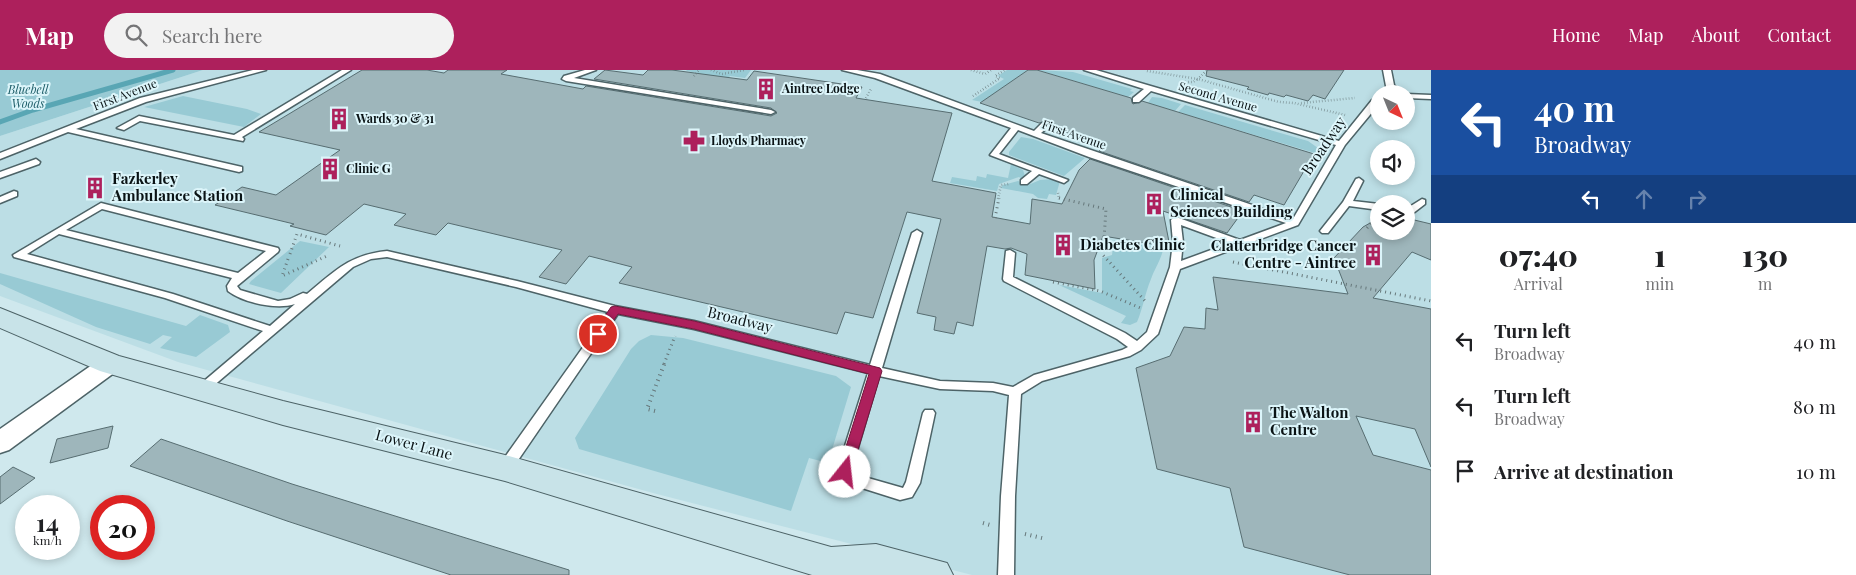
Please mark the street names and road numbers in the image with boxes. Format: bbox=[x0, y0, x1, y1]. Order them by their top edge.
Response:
street label: First Avenue bbox=[90, 75, 159, 114]
street label: Second Avenue bbox=[1177, 77, 1260, 115]
street label: Broadway bbox=[1296, 112, 1350, 179]
street label: First Avenue bbox=[1040, 116, 1109, 153]
street label: Broadway bbox=[706, 301, 775, 337]
street label: Lower Lane bbox=[374, 424, 455, 464]

